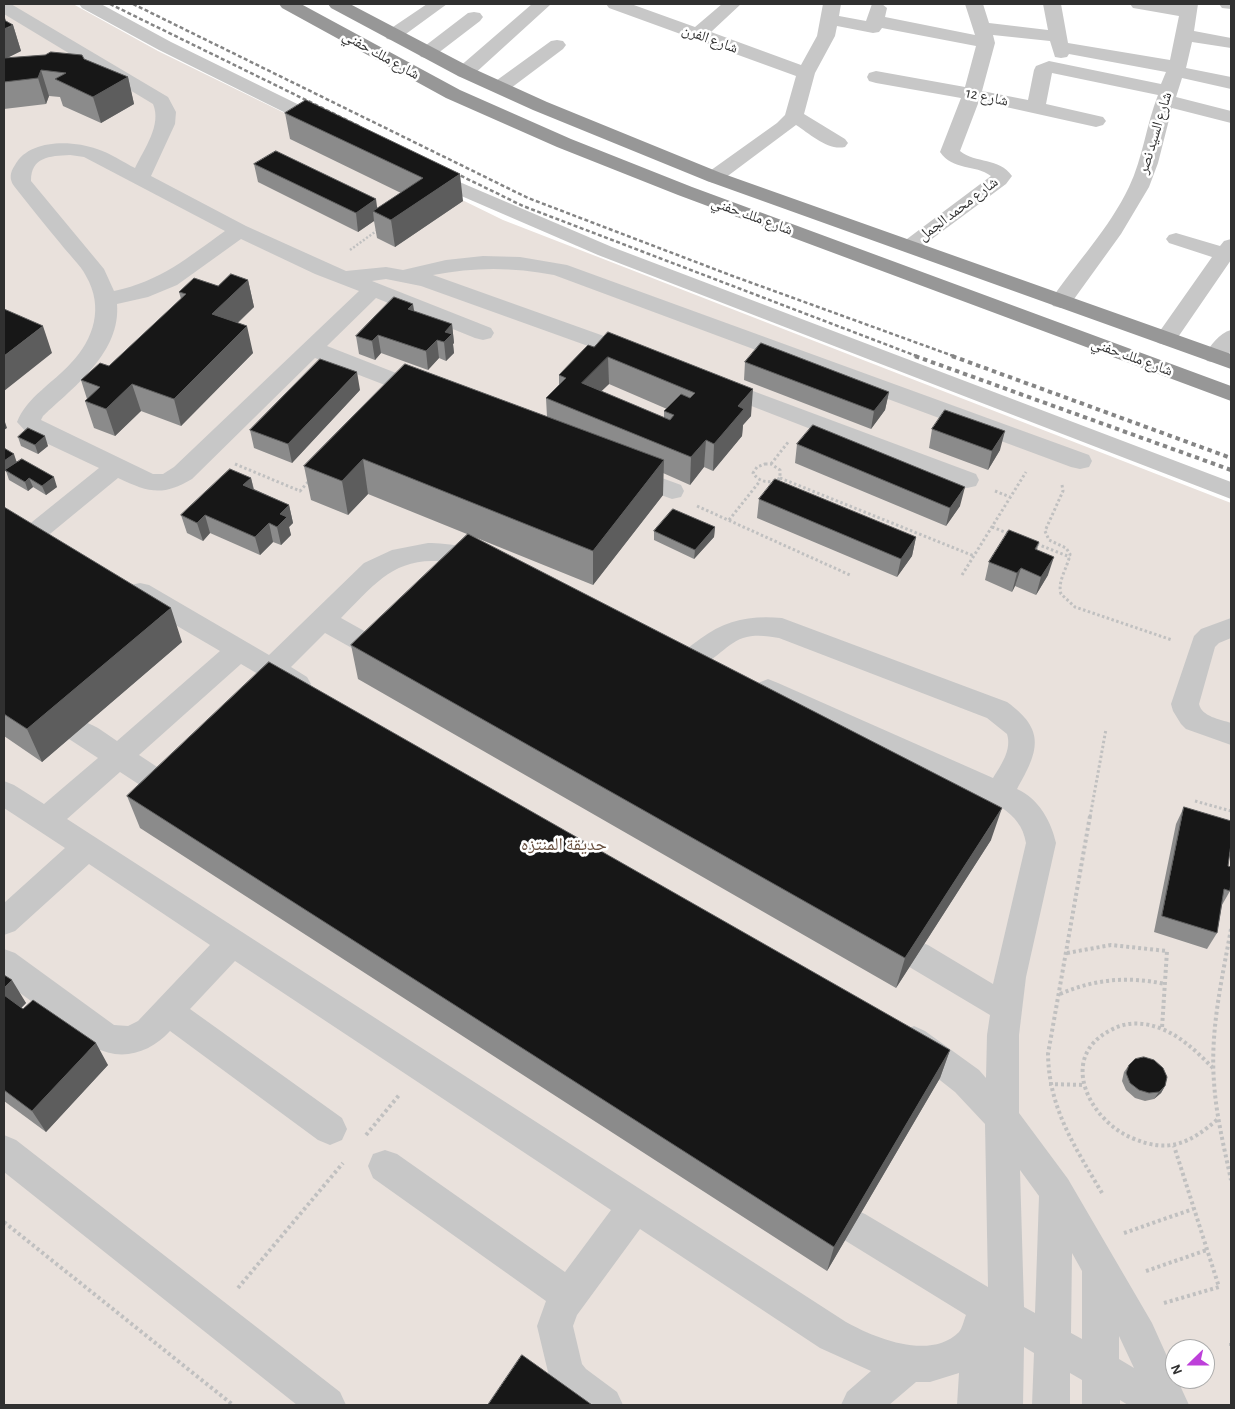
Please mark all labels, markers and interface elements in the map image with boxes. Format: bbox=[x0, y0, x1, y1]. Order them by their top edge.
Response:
street label: شارع الفرن bbox=[679, 21, 741, 57]
street label: شارع ملك حفني bbox=[339, 27, 423, 83]
street label: شارع 12 bbox=[964, 84, 1010, 110]
street label: شارع السيد نصر bbox=[1134, 90, 1176, 176]
street label: شارع محمد الجمل bbox=[914, 173, 1002, 245]
street label: شارع ملك حفني bbox=[709, 193, 795, 239]
street label: شارع ملك حفني bbox=[1089, 334, 1175, 380]
park label: حديقة المنتزه bbox=[521, 834, 607, 856]
north arrow bbox=[1165, 1339, 1215, 1389]
text: N bbox=[1169, 1362, 1185, 1376]

